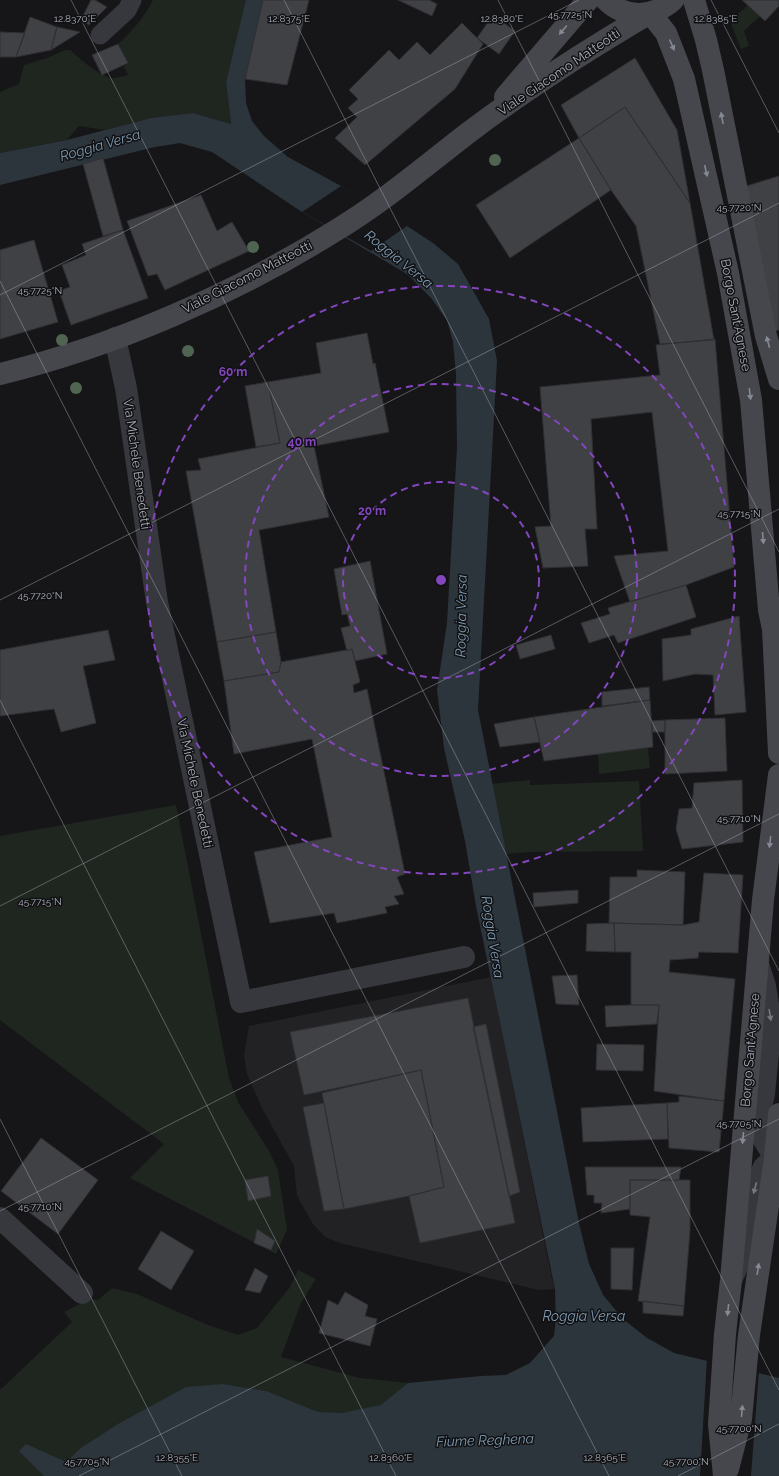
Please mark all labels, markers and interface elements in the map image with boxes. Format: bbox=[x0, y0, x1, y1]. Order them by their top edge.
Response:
text: 45.7725°N bbox=[548, 9, 592, 20]
text: 12.8370°E bbox=[54, 13, 96, 24]
text: 12.8375°E bbox=[268, 13, 310, 24]
text: 12.8380°E bbox=[480, 13, 524, 24]
text: 12.8385°E bbox=[695, 13, 737, 24]
one-way arrow bbox=[558, 24, 567, 35]
street label: Viale Giacomo Matteotti bbox=[495, 26, 623, 118]
one-way arrow bbox=[669, 40, 675, 51]
one-way arrow bbox=[719, 112, 725, 124]
water label: Roggia Versa bbox=[58, 126, 142, 164]
one-way arrow bbox=[703, 164, 709, 177]
text: 45.7720°N bbox=[717, 202, 761, 213]
water label: Roggia Versa bbox=[362, 227, 436, 291]
street label: Viale Giacomo Matteotti bbox=[179, 238, 315, 316]
street label: Borgo Sant'Agnese bbox=[718, 258, 754, 373]
text: 45.7725°N bbox=[18, 285, 62, 296]
one-way arrow bbox=[764, 336, 770, 348]
text: 60 m bbox=[219, 365, 247, 379]
one-way arrow bbox=[747, 388, 753, 400]
street label: Via Michele Benedetti bbox=[120, 398, 154, 530]
text: 40 m bbox=[288, 435, 316, 449]
text: 20 m bbox=[358, 504, 386, 518]
text: 45.7715°N bbox=[717, 508, 761, 519]
one-way arrow bbox=[759, 532, 766, 544]
centre of rings bbox=[434, 573, 448, 587]
water label: Roggia Versa bbox=[452, 574, 470, 658]
text: 45.7720°N bbox=[18, 590, 62, 601]
street label: Via Michele Benedetti bbox=[174, 717, 216, 849]
text: 45.7710°N bbox=[717, 813, 761, 824]
one-way arrow bbox=[767, 836, 774, 848]
water label: Roggia Versa bbox=[479, 895, 507, 979]
text: 45.7715°N bbox=[18, 896, 62, 907]
street label: Borgo Sant'Agnese bbox=[738, 992, 762, 1108]
one-way arrow bbox=[767, 1009, 773, 1021]
text: 45.7705°N bbox=[716, 1118, 762, 1129]
one-way arrow bbox=[739, 1132, 746, 1144]
one-way arrow bbox=[752, 1182, 758, 1194]
text: 45.7710°N bbox=[18, 1201, 62, 1212]
one-way arrow bbox=[755, 1263, 761, 1275]
one-way arrow bbox=[725, 1304, 731, 1316]
water label: Roggia Versa bbox=[543, 1308, 626, 1324]
one-way arrow bbox=[739, 1405, 745, 1417]
text: 45.7700°N bbox=[716, 1423, 762, 1434]
water label: Fiume Reghena bbox=[436, 1430, 534, 1450]
text: 12.8355°E bbox=[156, 1452, 198, 1463]
text: 12.8360°E bbox=[369, 1452, 413, 1463]
text: 12.8365°E bbox=[584, 1452, 626, 1463]
text: 45.7705°N bbox=[64, 1456, 110, 1467]
text: 45.7700°N bbox=[663, 1456, 709, 1467]

